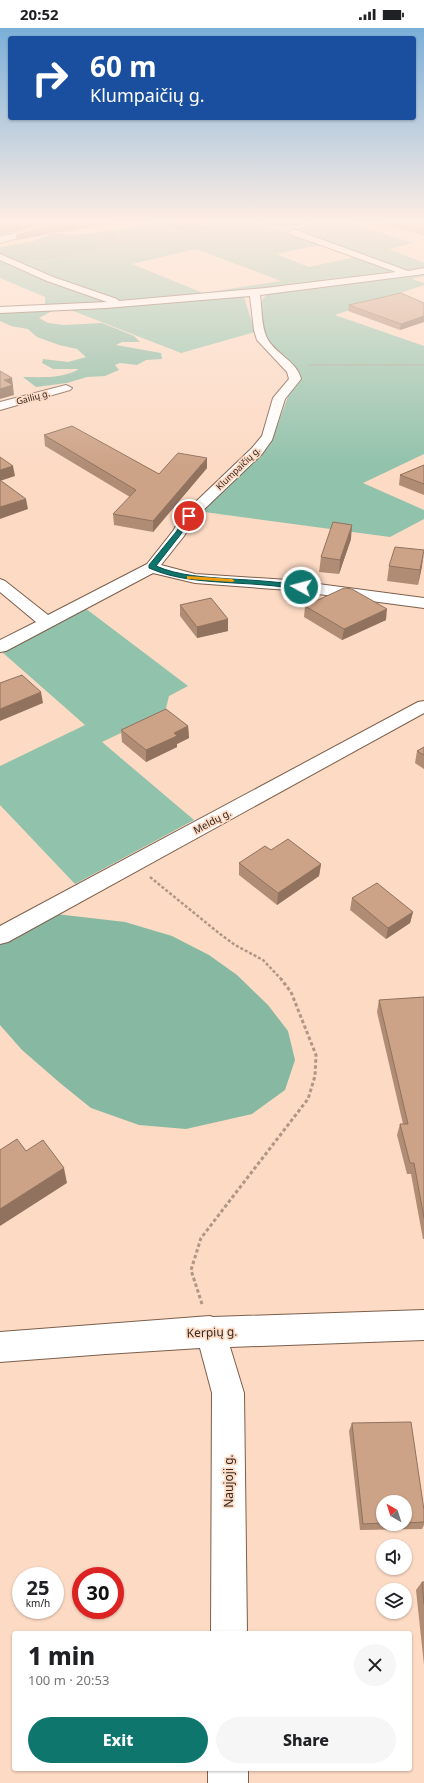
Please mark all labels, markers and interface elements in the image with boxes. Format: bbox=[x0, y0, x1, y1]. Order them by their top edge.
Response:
text: 20:52 bbox=[20, 4, 59, 24]
text: 60 m bbox=[90, 47, 157, 85]
icon: right bbox=[24, 52, 76, 104]
text: Klumpaičių g. bbox=[90, 83, 205, 107]
street label: Gailių g. bbox=[15, 386, 51, 408]
street label: Klumpaičių g. bbox=[213, 443, 263, 493]
pin bbox=[172, 499, 206, 533]
icon: arrive bbox=[178, 505, 200, 527]
position arrow bbox=[280, 566, 322, 608]
street label: Meldų g. bbox=[191, 805, 233, 837]
street label: Kerpių g. bbox=[186, 1323, 238, 1341]
street label: Naujoji g. bbox=[220, 1454, 237, 1508]
north arrow bbox=[376, 1495, 412, 1531]
map controls bbox=[376, 1495, 412, 1619]
button: sound bbox=[376, 1539, 412, 1575]
speed limit sign: 30 bbox=[72, 1567, 124, 1619]
text: 25 bbox=[27, 1574, 49, 1601]
button: layers bbox=[376, 1583, 412, 1619]
text: km/h bbox=[26, 1596, 50, 1610]
text: 1 min bbox=[28, 1639, 95, 1672]
button: close bbox=[354, 1644, 396, 1686]
text: 100 m · 20:53 bbox=[28, 1671, 109, 1689]
button: Exit bbox=[28, 1717, 208, 1763]
button: Share bbox=[216, 1717, 396, 1763]

